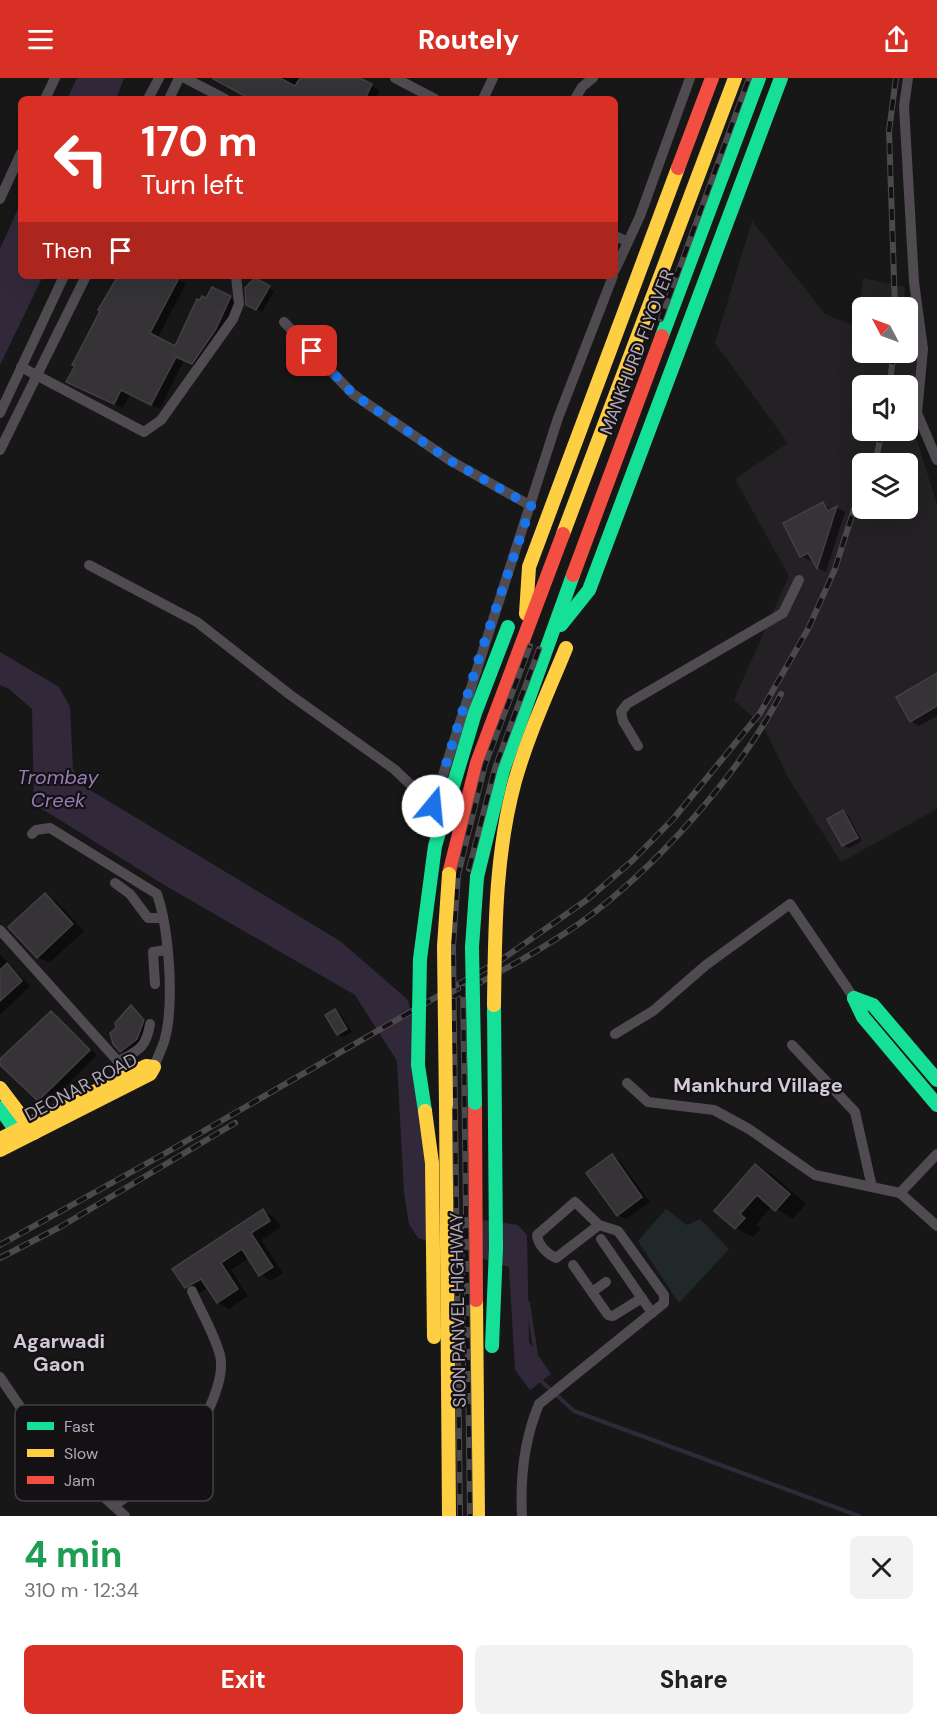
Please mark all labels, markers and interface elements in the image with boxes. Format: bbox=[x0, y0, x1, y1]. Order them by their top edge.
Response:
text: Routely bbox=[418, 22, 519, 57]
icon: menu bbox=[24, 23, 57, 56]
icon: share bbox=[880, 23, 913, 56]
text: 170 m bbox=[141, 114, 258, 169]
icon: left bbox=[42, 120, 120, 198]
text: Turn left bbox=[141, 167, 244, 202]
icon: arrive bbox=[104, 234, 137, 267]
text: Then bbox=[42, 236, 92, 265]
street label: MANKHURD FLYOVER bbox=[594, 266, 680, 438]
north arrow bbox=[852, 297, 918, 363]
map controls bbox=[852, 297, 918, 519]
pin bbox=[286, 325, 337, 376]
icon: arrive bbox=[295, 334, 328, 367]
button: sound bbox=[852, 375, 918, 441]
button: layers bbox=[852, 453, 918, 519]
water label: Trombay Creek bbox=[17, 764, 99, 813]
position arrow bbox=[401, 774, 465, 838]
street label: DEONAR ROAD bbox=[20, 1047, 142, 1127]
district label: Mankhurd Village bbox=[673, 1072, 843, 1098]
street label: SION PANVEL HIGHWAY bbox=[444, 1212, 472, 1408]
district label: Agarwadi Gaon bbox=[13, 1328, 105, 1377]
legend bbox=[15, 1405, 213, 1501]
text: Fast bbox=[64, 1416, 95, 1437]
text: Slow bbox=[64, 1443, 98, 1464]
text: Jam bbox=[64, 1470, 95, 1491]
text: 4 min bbox=[24, 1531, 122, 1578]
button: close bbox=[850, 1536, 913, 1599]
text: 310 m · 12:34 bbox=[24, 1577, 139, 1603]
button: Exit bbox=[24, 1645, 463, 1714]
button: Share bbox=[475, 1645, 913, 1714]

